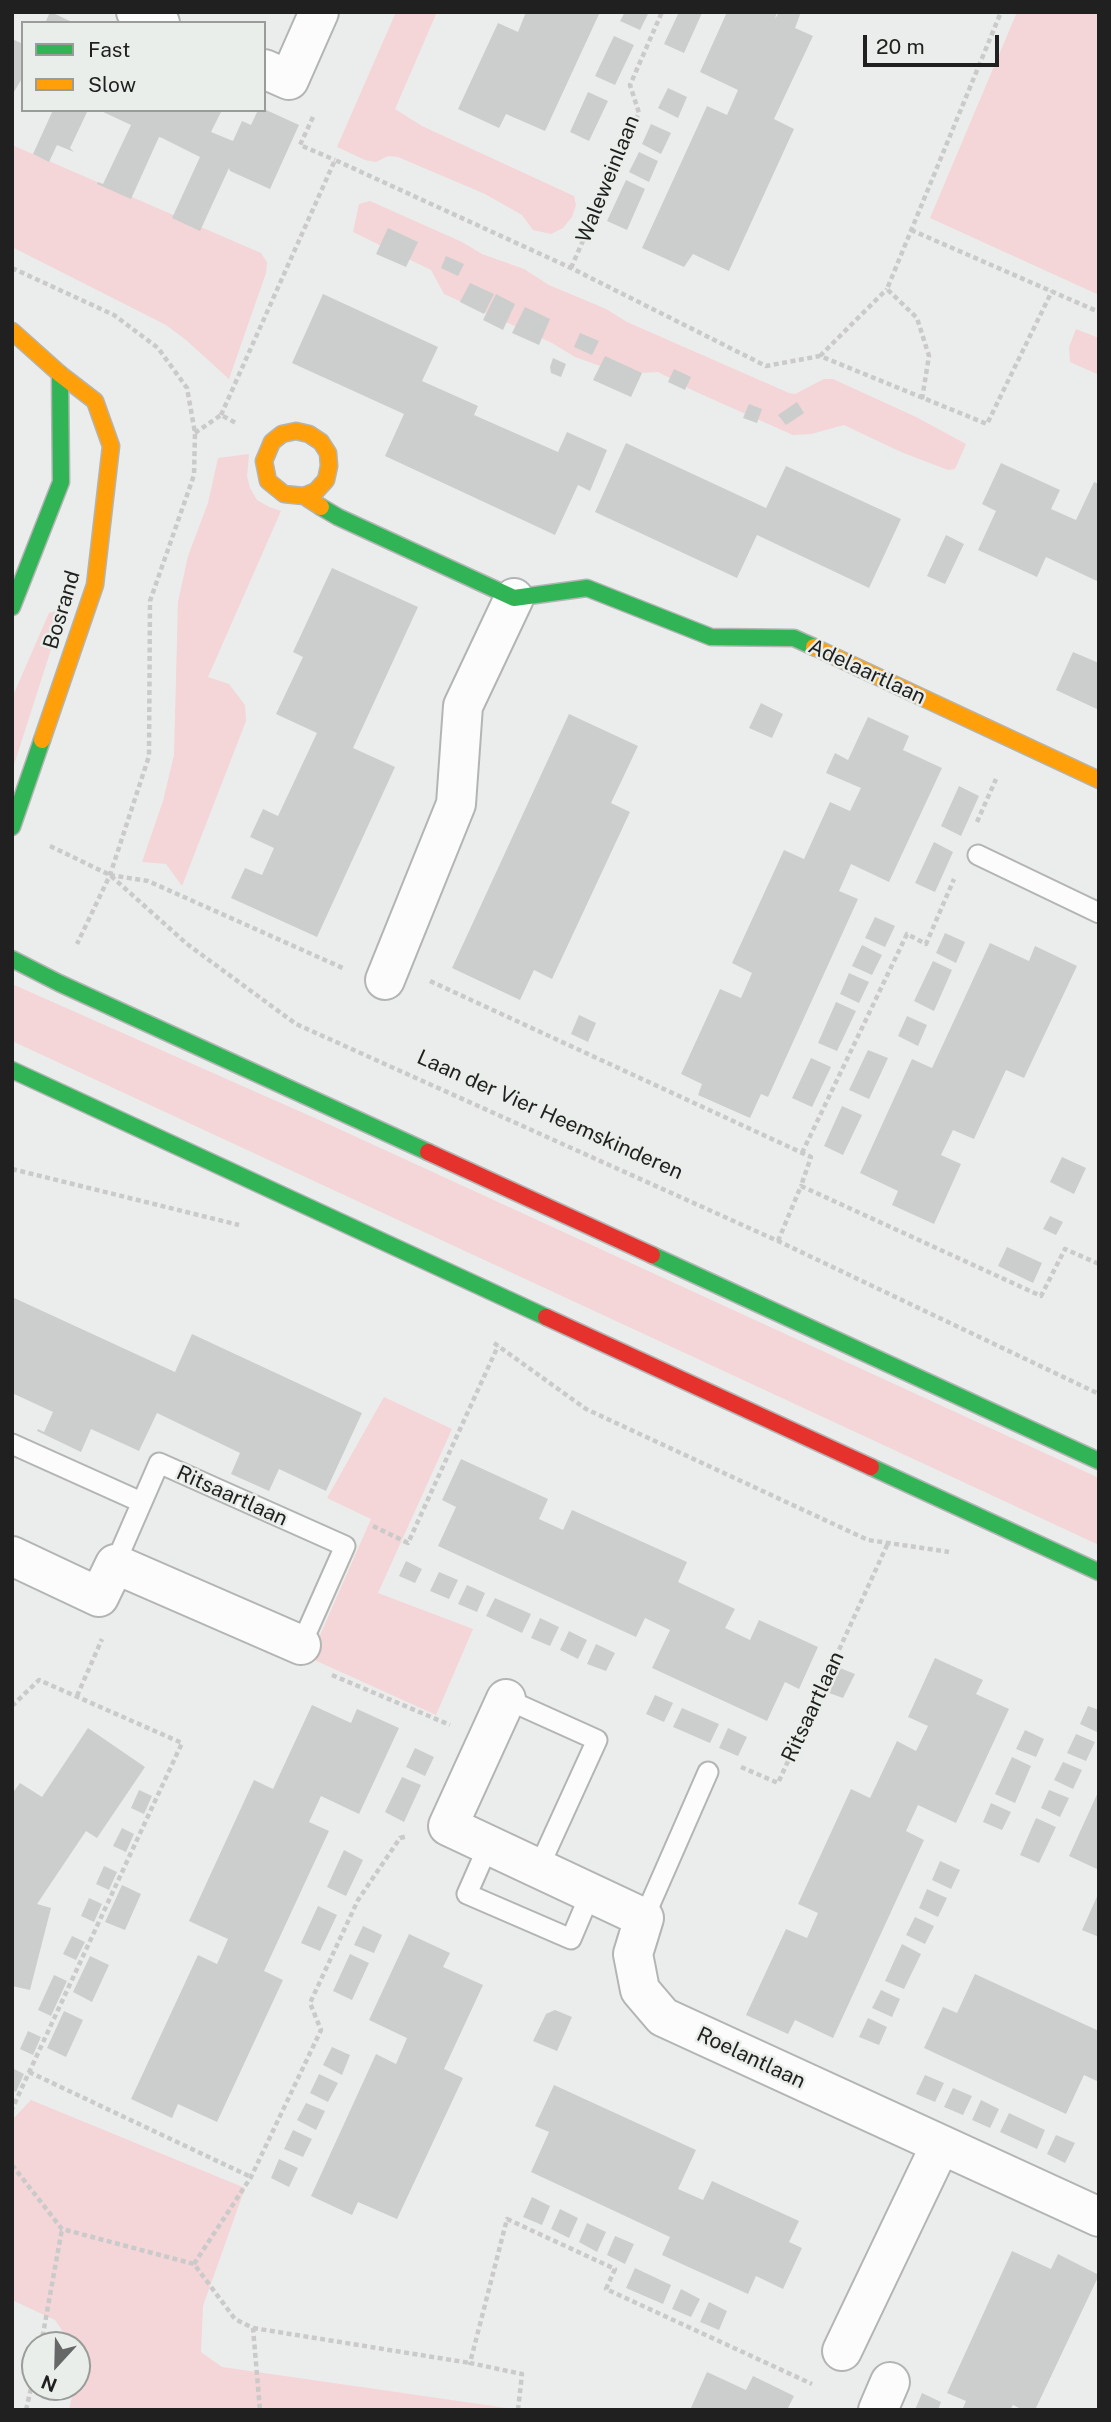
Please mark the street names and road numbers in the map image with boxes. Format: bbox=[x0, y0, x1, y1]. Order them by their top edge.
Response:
street label: Waleweinlaan bbox=[571, 112, 645, 246]
street label: Bosrand bbox=[38, 568, 86, 652]
street label: Adelaartlaan bbox=[805, 634, 929, 710]
street label: Laan der Vier Heemskinderen bbox=[413, 1045, 687, 1185]
street label: Ritsaartlaan bbox=[173, 1460, 291, 1532]
street label: Ritsaartlaan bbox=[776, 1648, 850, 1766]
street label: Roelantlaan bbox=[693, 2022, 809, 2094]

